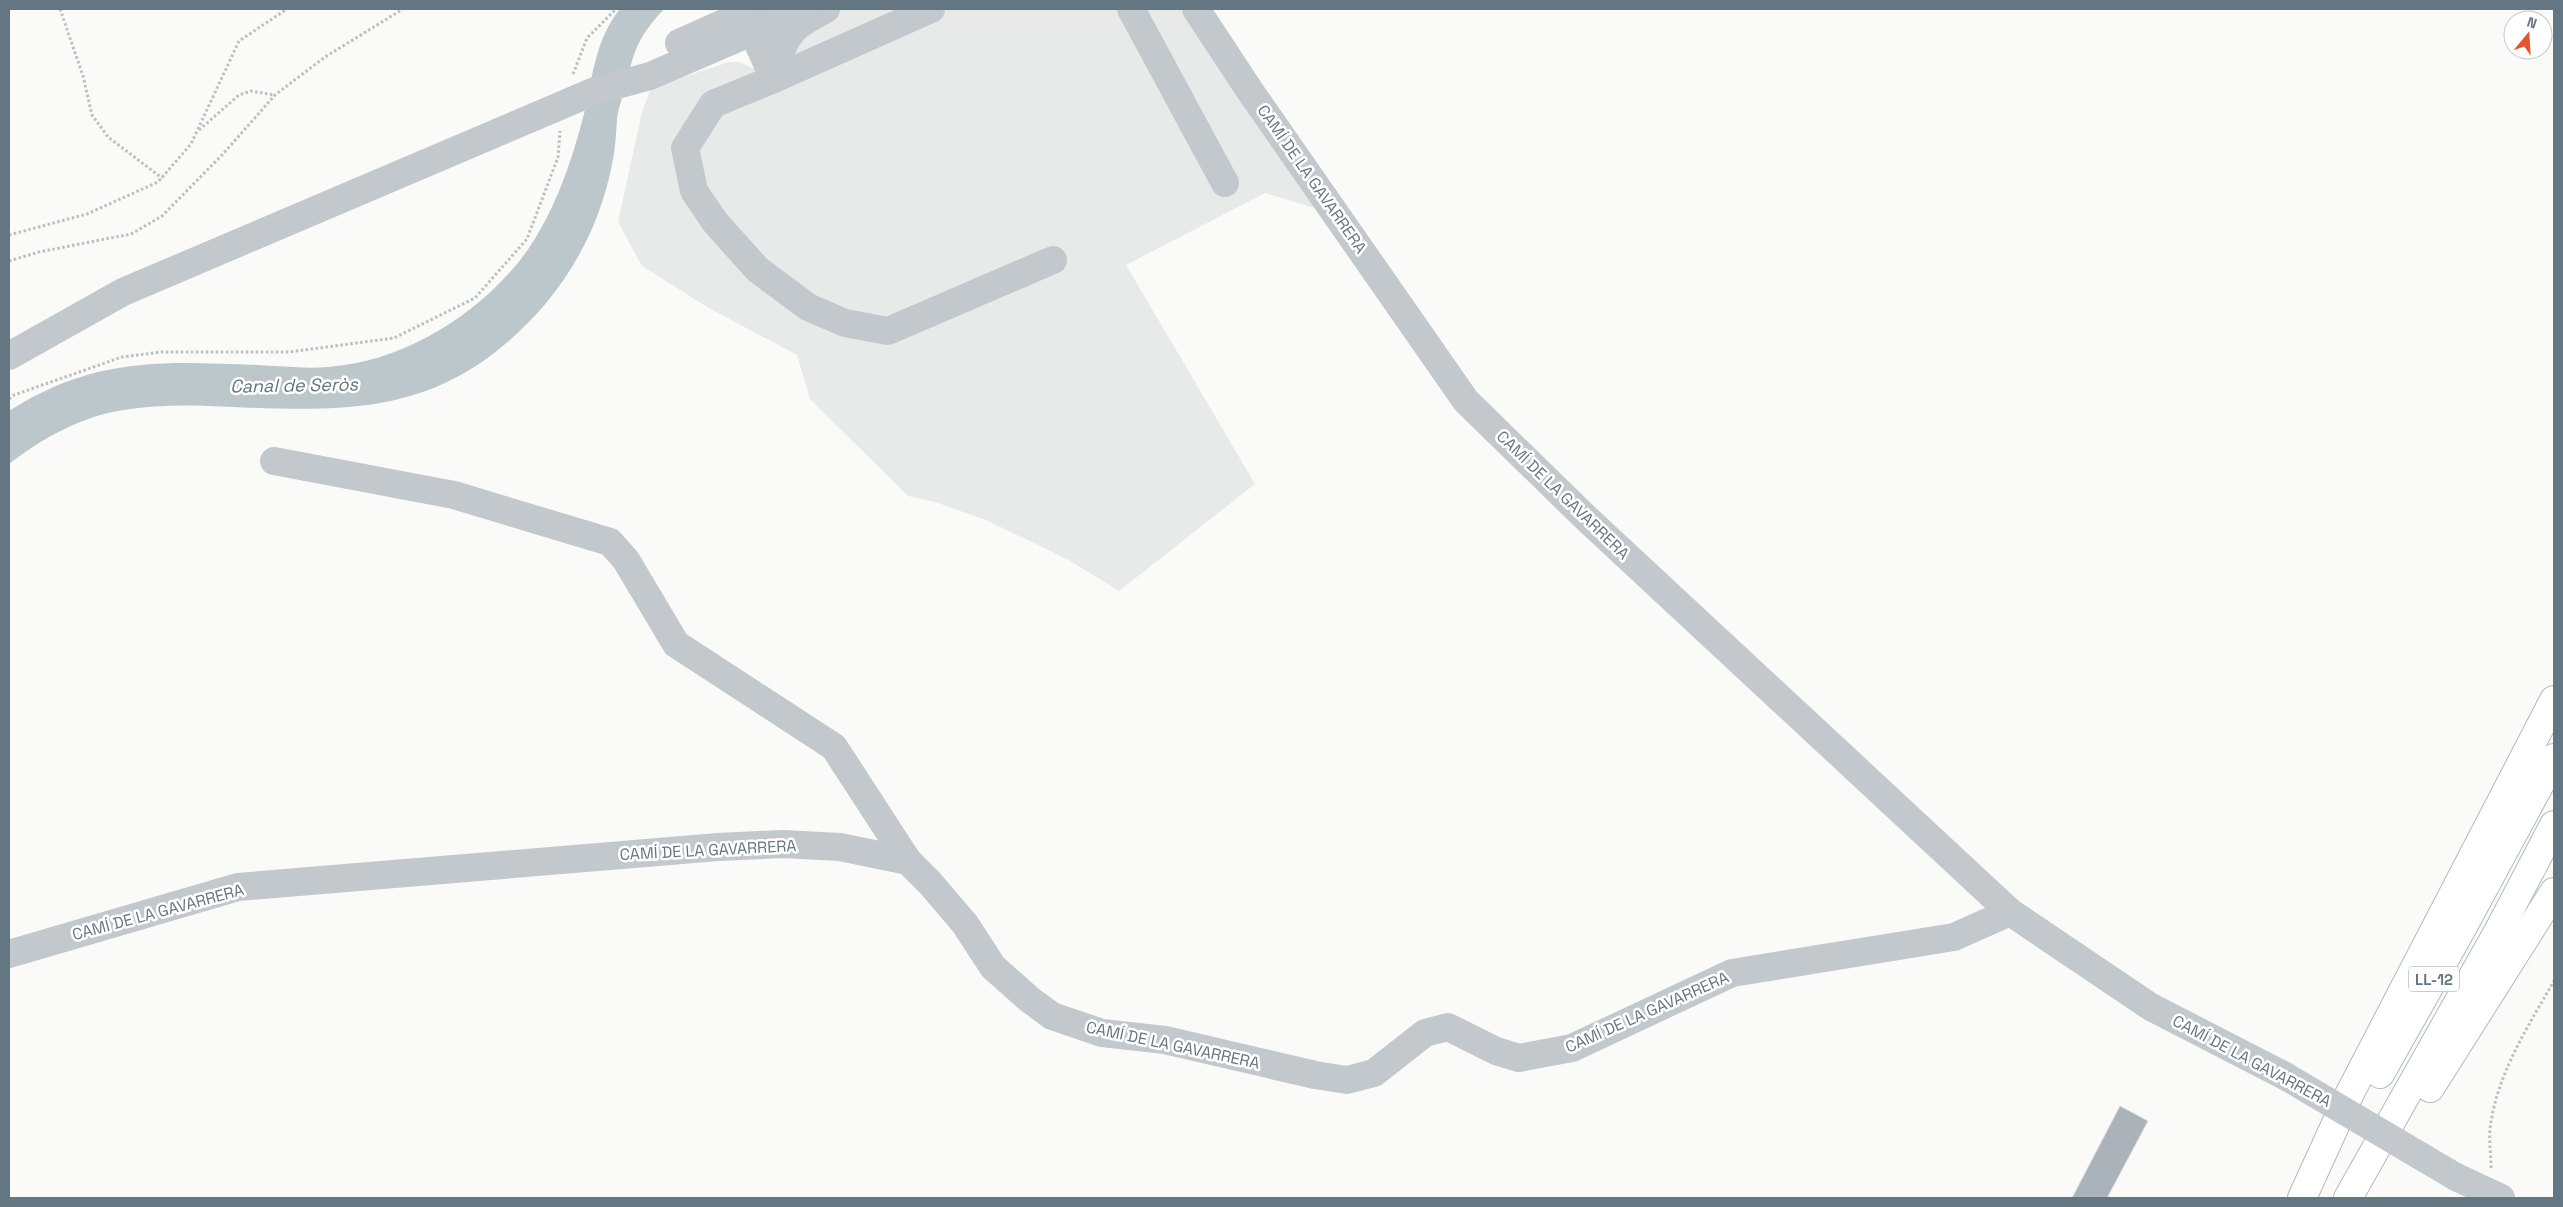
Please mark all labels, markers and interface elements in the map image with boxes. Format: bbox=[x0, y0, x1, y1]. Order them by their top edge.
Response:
north arrow bbox=[2503, 10, 2553, 60]
text: N bbox=[2525, 13, 2539, 33]
street label: CAMÍ DE LA GAVARRERA bbox=[1253, 101, 1371, 257]
water label: Canal de Seròs bbox=[230, 372, 359, 398]
street label: CAMÍ DE LA GAVARRERA bbox=[1492, 426, 1634, 564]
street label: CAMÍ DE LA GAVARRERA bbox=[619, 835, 797, 865]
street label: CAMÍ DE LA GAVARRERA bbox=[70, 879, 246, 945]
street label: CAMÍ DE LA GAVARRERA bbox=[1562, 966, 1732, 1058]
road number: LL-12 bbox=[2409, 966, 2459, 992]
street label: CAMÍ DE LA GAVARRERA bbox=[2169, 1010, 2335, 1112]
street label: CAMÍ DE LA GAVARRERA bbox=[1084, 1016, 1262, 1074]

